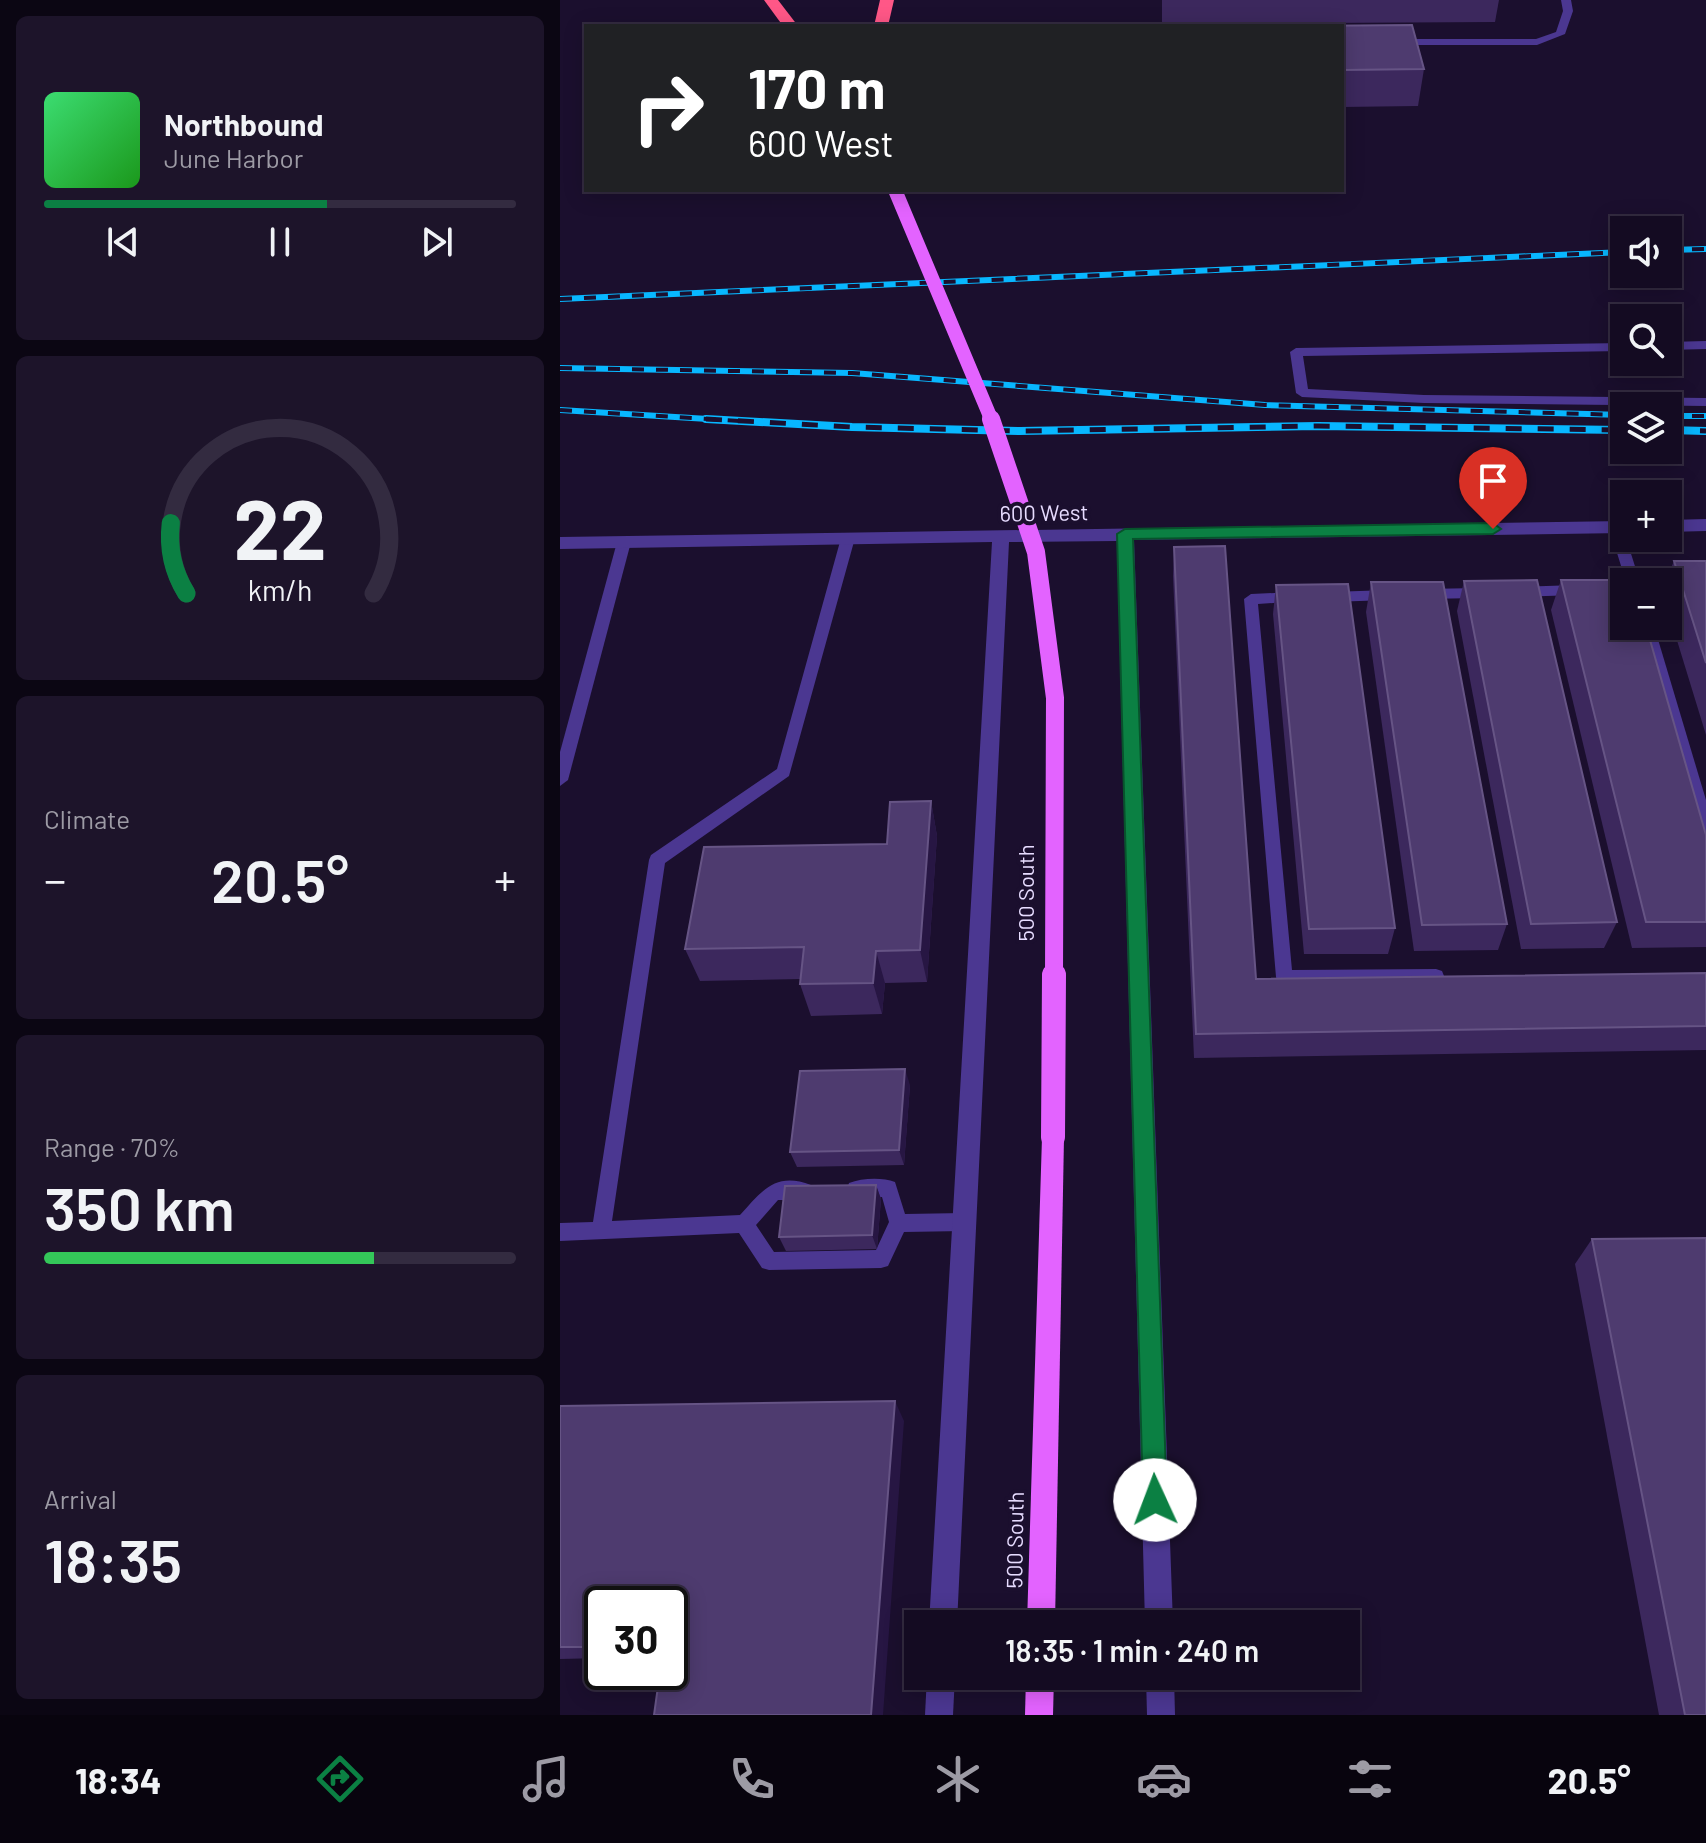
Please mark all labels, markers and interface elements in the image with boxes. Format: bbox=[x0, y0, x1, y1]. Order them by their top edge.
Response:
text: 170 m bbox=[748, 53, 885, 120]
icon: right bbox=[616, 56, 720, 160]
text: Northbound bbox=[164, 106, 323, 142]
text: 600 West bbox=[748, 121, 894, 164]
text: June Harbor bbox=[164, 142, 303, 173]
map controls bbox=[1610, 216, 1682, 640]
button: sound bbox=[1610, 216, 1682, 288]
icon: previous bbox=[101, 220, 145, 264]
icon: pause bbox=[258, 220, 302, 264]
icon: next bbox=[415, 220, 459, 264]
button: search bbox=[1610, 304, 1682, 376]
button: layers bbox=[1610, 392, 1682, 464]
pin bbox=[1459, 447, 1527, 529]
icon: arrive bbox=[1471, 459, 1515, 503]
text: 22 bbox=[233, 476, 327, 576]
button: + bbox=[1610, 480, 1682, 552]
street label: 600 West bbox=[999, 498, 1089, 526]
button: − bbox=[1610, 568, 1682, 640]
text: km/h bbox=[248, 572, 312, 607]
text: Climate bbox=[44, 803, 130, 834]
text: 20.5° bbox=[211, 843, 349, 915]
street label: 500 South bbox=[1012, 844, 1038, 942]
text: − bbox=[44, 852, 66, 905]
text: + bbox=[494, 852, 516, 905]
text: Range · 70% bbox=[44, 1131, 180, 1162]
text: 350 km bbox=[44, 1171, 235, 1243]
position arrow bbox=[1113, 1458, 1197, 1542]
text: Arrival bbox=[44, 1483, 117, 1514]
street label: 500 South bbox=[1000, 1491, 1028, 1589]
text: 18:35 bbox=[44, 1523, 182, 1595]
speed limit sign: 30 bbox=[584, 1586, 688, 1690]
text: 18:35 · 1 min · 240 m bbox=[1005, 1632, 1259, 1668]
icon: directions bbox=[312, 1751, 368, 1807]
icon: music bbox=[518, 1751, 574, 1807]
icon: phone bbox=[724, 1751, 780, 1807]
icon: climate bbox=[930, 1751, 986, 1807]
icon: car bbox=[1136, 1751, 1192, 1807]
icon: filters bbox=[1342, 1751, 1398, 1807]
text: 18:34 bbox=[75, 1758, 162, 1801]
text: 20.5° bbox=[1548, 1758, 1631, 1801]

